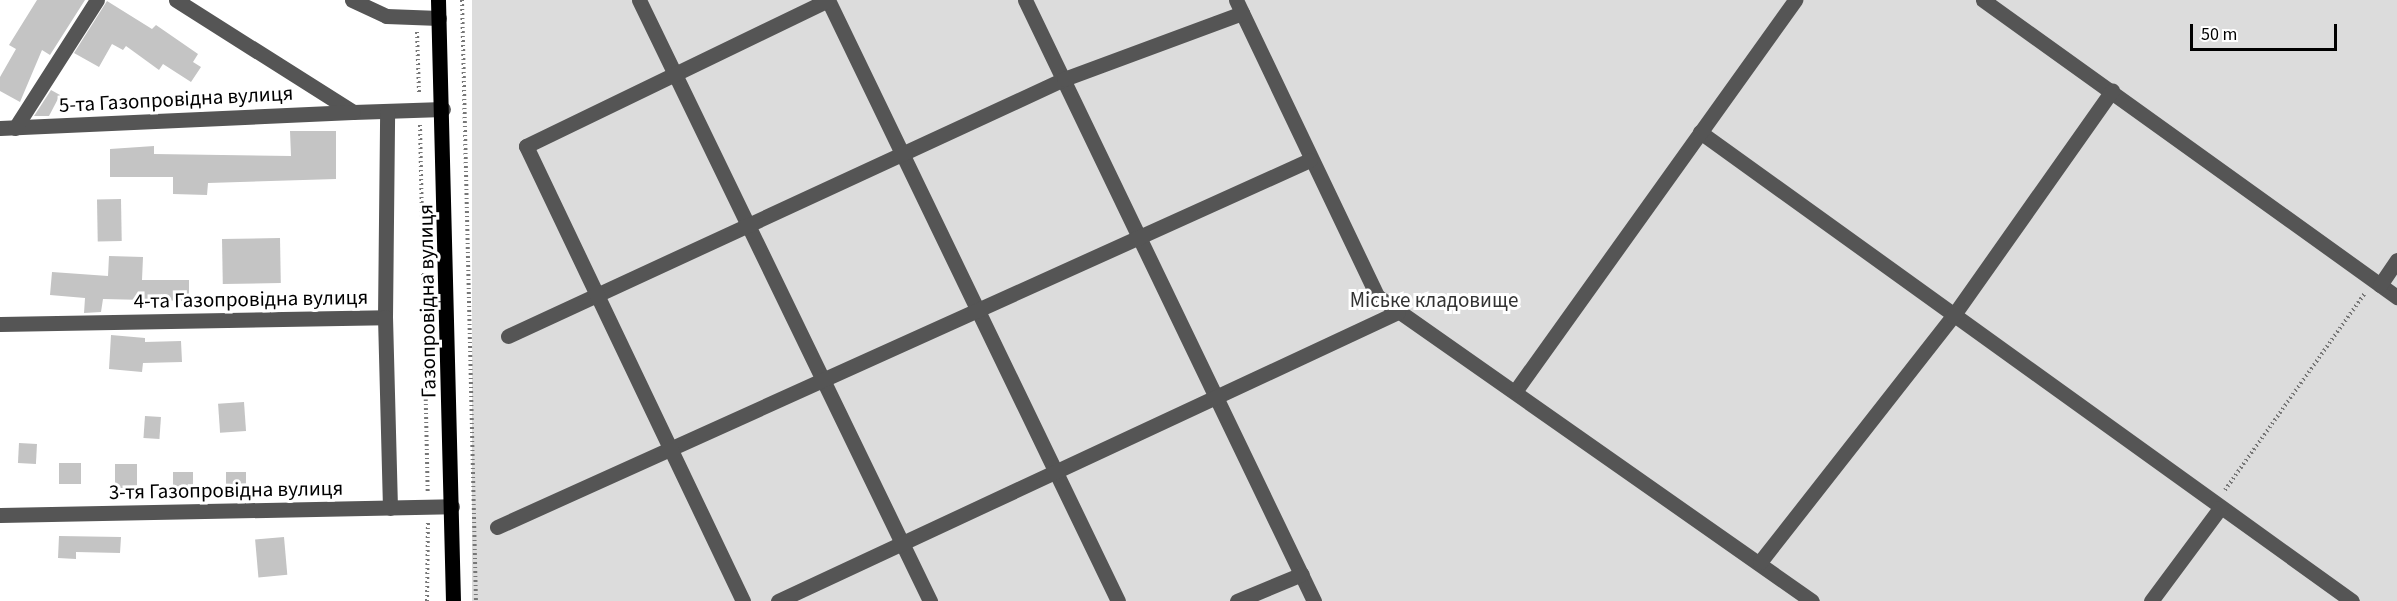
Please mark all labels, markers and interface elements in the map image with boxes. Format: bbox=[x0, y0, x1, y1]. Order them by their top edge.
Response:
scale bar bbox=[2193, 12, 2340, 50]
text: 50 m bbox=[2201, 22, 2237, 47]
street label: 5-та Газопровідна вулиця bbox=[58, 80, 294, 118]
street label: Газопровідна вулиця bbox=[413, 204, 441, 398]
street label: 4-та Газопровідна вулиця bbox=[134, 284, 368, 314]
park label: Міське кладовище bbox=[1350, 287, 1518, 313]
street label: 3-тя Газопровідна вулиця bbox=[109, 475, 343, 505]

